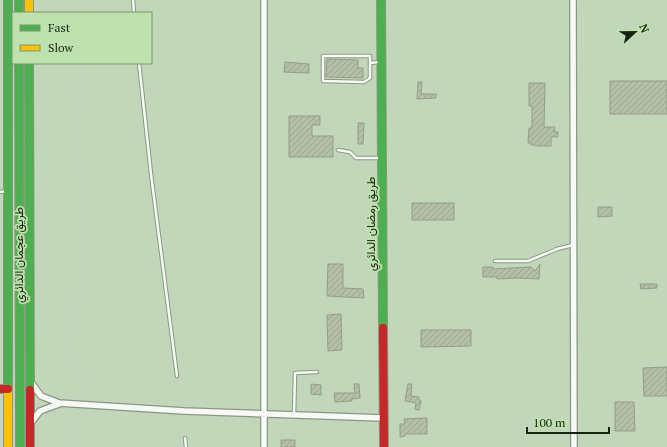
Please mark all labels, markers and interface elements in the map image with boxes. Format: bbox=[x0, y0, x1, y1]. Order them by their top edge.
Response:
legend bbox=[12, 12, 152, 64]
north arrow bbox=[615, 12, 655, 52]
text: Fast bbox=[48, 20, 71, 35]
text: N bbox=[636, 22, 653, 35]
text: Slow bbox=[48, 40, 74, 55]
street label: طريق رمضان الدائري bbox=[363, 177, 381, 271]
street label: طريق عجمان الدائري bbox=[11, 207, 29, 303]
scale bar bbox=[527, 409, 609, 435]
text: 100 m bbox=[533, 415, 566, 430]

